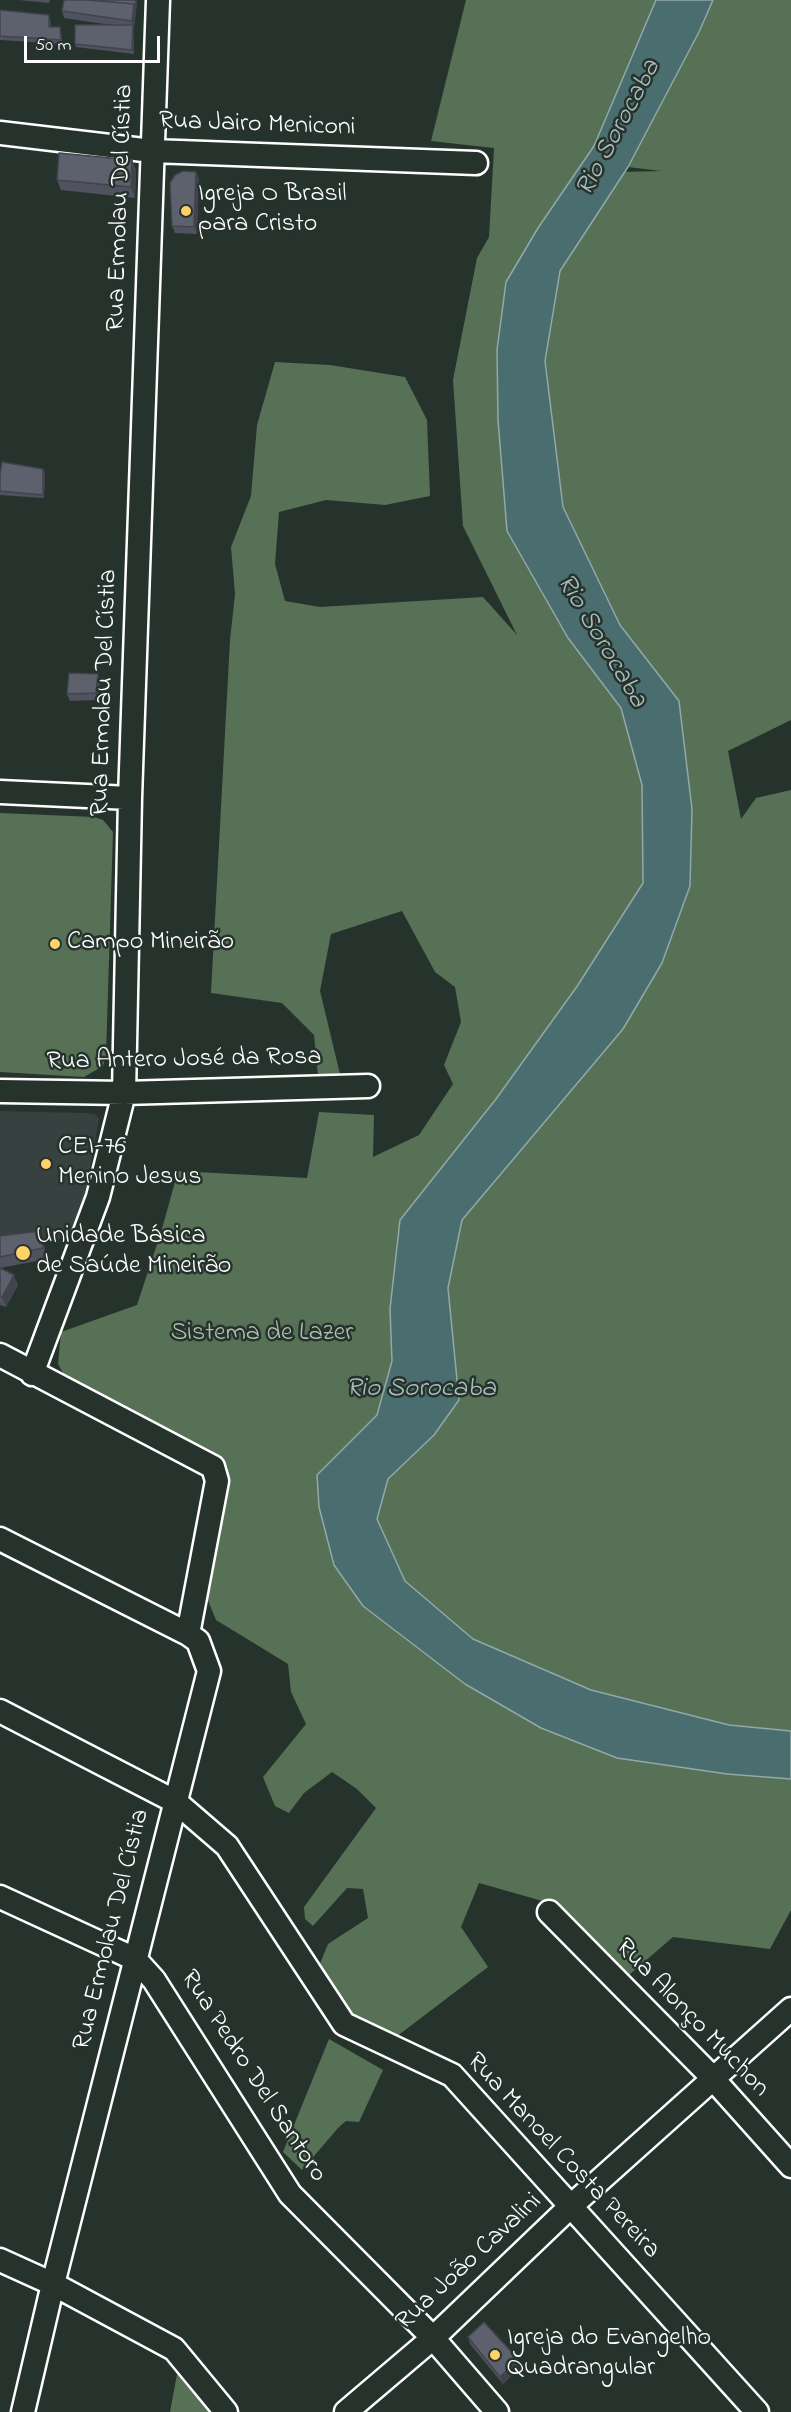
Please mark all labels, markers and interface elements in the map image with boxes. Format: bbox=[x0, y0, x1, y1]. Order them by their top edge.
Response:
scale bar bbox=[27, 24, 164, 62]
text: 50 m bbox=[35, 33, 72, 59]
water label: Rio Sorocaba bbox=[571, 55, 669, 203]
street label: Rua Ermolau Del Cístia bbox=[102, 84, 142, 332]
street label: Rua Jairo Meniconi bbox=[158, 107, 356, 145]
place label: Igreja O Brasil para Cristo bbox=[198, 180, 347, 242]
marker: Igreja O Brasil para Cristo bbox=[179, 204, 193, 218]
street label: Rua Ermolau Del Cístia bbox=[86, 569, 126, 817]
water label: Rio Sorocaba bbox=[548, 569, 652, 715]
place label: Campo Mineirão bbox=[67, 928, 234, 960]
marker: Campo Mineirão bbox=[48, 937, 62, 951]
street label: Rua Antero José da Rosa bbox=[46, 1043, 322, 1079]
place label: CEI-76 Menino Jesus bbox=[58, 1133, 201, 1194]
marker: CEI-76 Menino Jesus bbox=[39, 1157, 53, 1171]
place label: Unidade Básica de Saúde Mineirão bbox=[36, 1222, 231, 1284]
marker: Unidade Básica de Saúde Mineirão bbox=[14, 1244, 32, 1262]
park label: Sistema de Lazer bbox=[171, 1319, 353, 1351]
water label: Rio Sorocaba bbox=[346, 1375, 496, 1407]
street label: Rua Ermolau Del Cístia bbox=[68, 1806, 158, 2054]
street label: Rua Alonço Muchon bbox=[607, 1933, 775, 2105]
street label: Rua Pedro Del Santoro bbox=[172, 1965, 332, 2189]
street label: Rua Manoel Costa Pereira bbox=[458, 2048, 666, 2266]
street label: Rua João Cavalini bbox=[391, 2187, 549, 2339]
place label: Igreja do Evangelho Quadrangular bbox=[507, 2324, 711, 2386]
marker: Igreja do Evangelho Quadrangular bbox=[488, 2348, 502, 2362]

